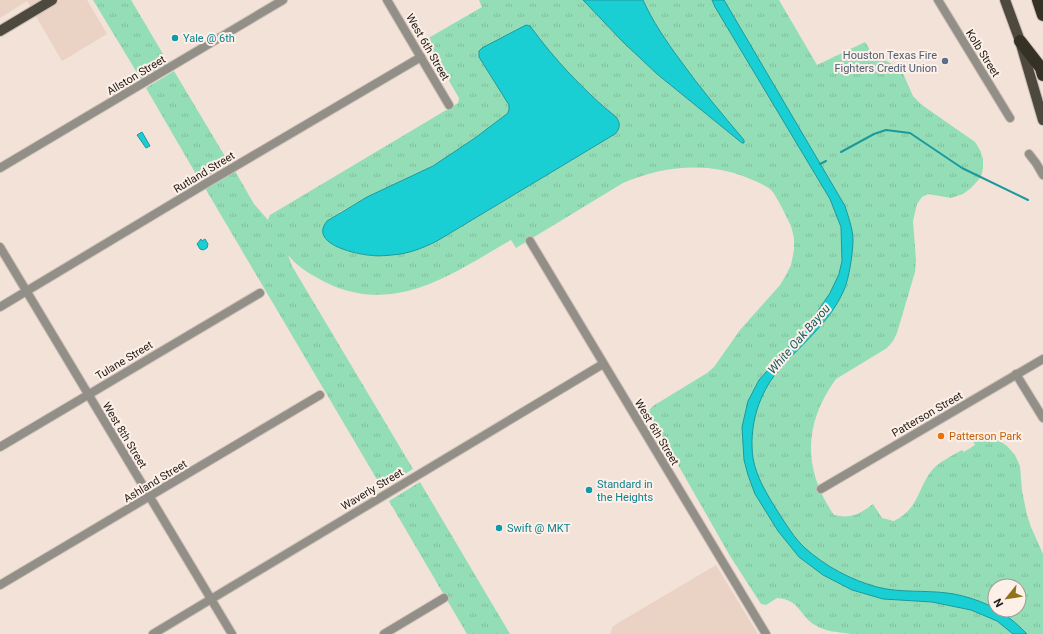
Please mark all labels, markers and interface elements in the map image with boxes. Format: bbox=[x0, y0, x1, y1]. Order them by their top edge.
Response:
street label: West 6th Street bbox=[403, 12, 452, 83]
street label: Kolb Street bbox=[963, 27, 1003, 80]
place label: Yale @ 6th bbox=[183, 32, 235, 45]
marker: Yale @ 6th bbox=[170, 33, 180, 43]
place label: Houston Texas Fire Fighters Credit Union bbox=[834, 49, 937, 75]
street label: Allston Street bbox=[105, 53, 168, 98]
marker: Houston Texas Fire Fighters Credit Union bbox=[940, 56, 950, 66]
street label: Rutland Street bbox=[171, 149, 238, 196]
water label: White Oak Bayou bbox=[765, 301, 833, 377]
street label: Tulane Street bbox=[93, 338, 156, 383]
street label: Patterson Street bbox=[890, 389, 965, 440]
street label: West 6th Street bbox=[632, 397, 682, 468]
street label: West 8th Street bbox=[100, 400, 150, 471]
place label: Patterson Park bbox=[949, 430, 1022, 443]
marker: Patterson Park bbox=[936, 431, 946, 441]
street label: Ashland Street bbox=[121, 457, 190, 505]
street label: Waverly Street bbox=[339, 466, 406, 513]
place label: Standard in the Heights bbox=[597, 478, 653, 504]
marker: Standard in the Heights bbox=[584, 485, 594, 495]
place label: Swift @ MKT bbox=[507, 522, 571, 535]
marker: Swift @ MKT bbox=[494, 523, 504, 533]
north arrow bbox=[987, 578, 1027, 618]
text: N bbox=[991, 596, 1006, 609]

